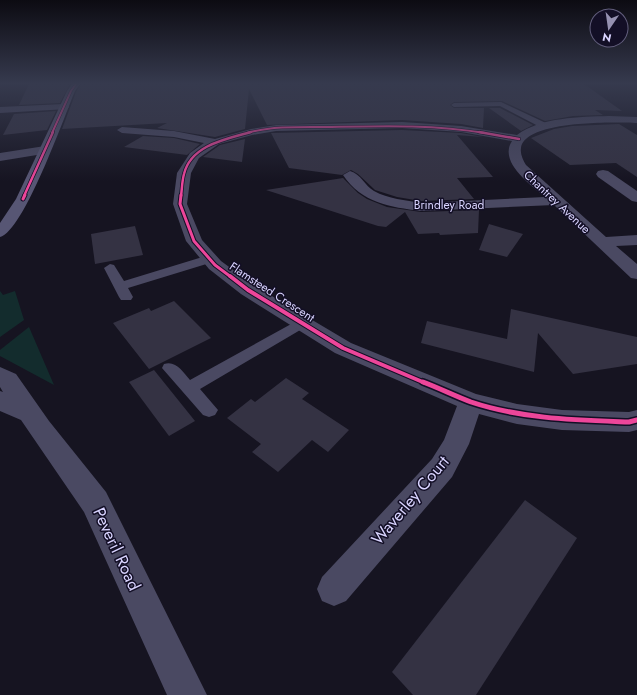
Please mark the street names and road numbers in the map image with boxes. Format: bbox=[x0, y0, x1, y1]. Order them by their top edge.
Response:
street label: Chantrey Avenue bbox=[520, 166, 594, 238]
street label: Brindley Road bbox=[414, 196, 484, 214]
street label: Flamsteed Crescent bbox=[226, 258, 318, 326]
street label: Waverley Court bbox=[366, 450, 454, 550]
street label: Peveril Road bbox=[87, 503, 147, 595]

